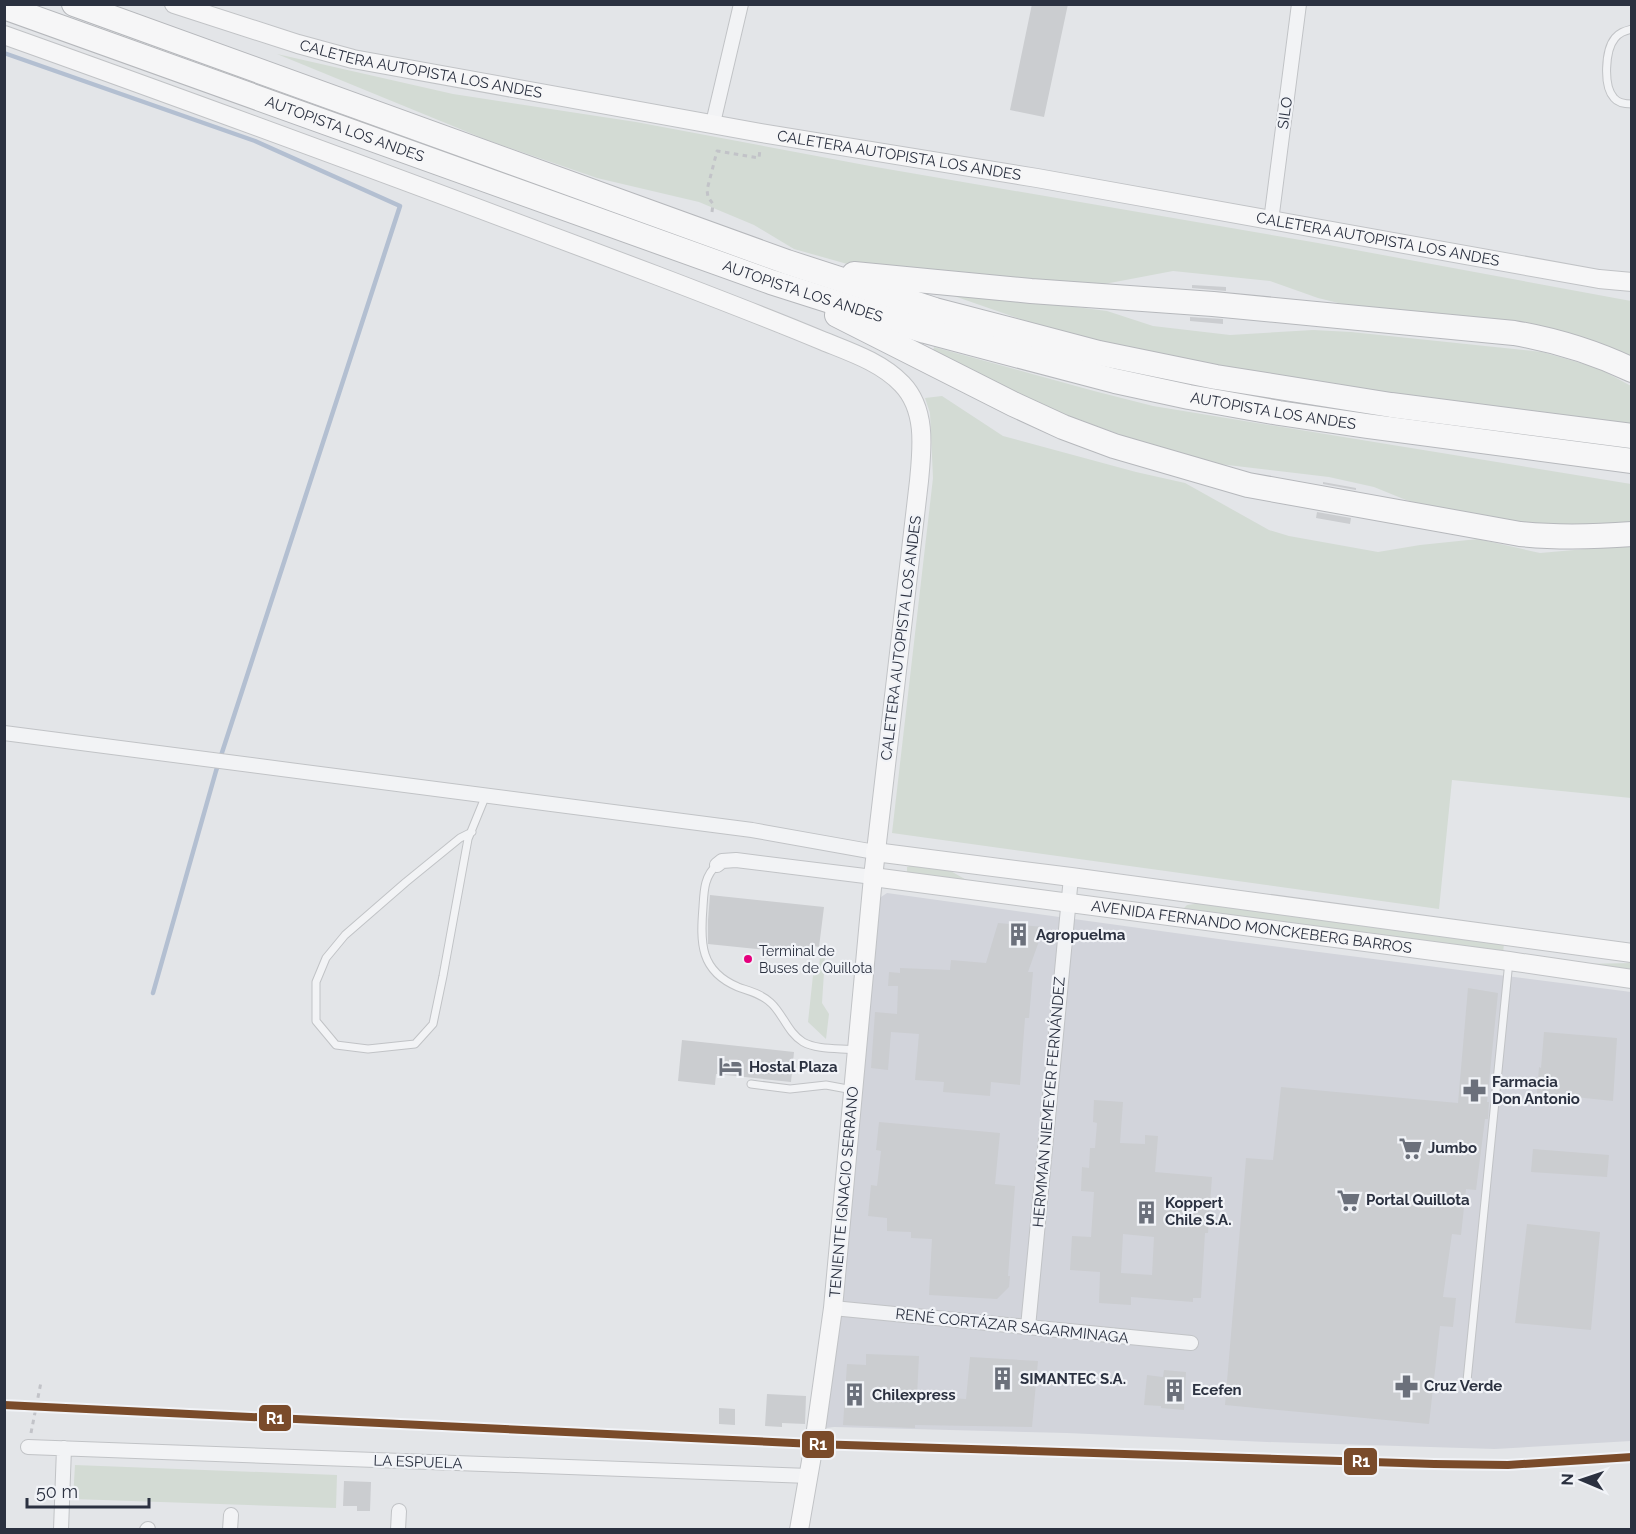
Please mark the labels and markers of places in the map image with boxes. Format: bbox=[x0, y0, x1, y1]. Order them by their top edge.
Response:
building icon: Agropuelma bbox=[1005, 922, 1031, 948]
place label: Agropuelma bbox=[1036, 926, 1126, 944]
place label: Terminal de Buses de Quillota bbox=[759, 943, 872, 976]
marker: Terminal de Buses de Quillota bbox=[742, 953, 754, 965]
hotel icon: Hostal Plaza bbox=[718, 1054, 744, 1080]
place label: Hostal Plaza bbox=[749, 1058, 838, 1076]
place label: Farmacia Don Antonio bbox=[1492, 1073, 1580, 1108]
pharmacy icon: Farmacia Don Antonio bbox=[1461, 1078, 1487, 1104]
supermarket icon: Jumbo bbox=[1397, 1135, 1423, 1161]
place label: Jumbo bbox=[1428, 1139, 1477, 1157]
supermarket icon: Portal Quillota bbox=[1335, 1187, 1361, 1213]
place label: Portal Quillota bbox=[1366, 1191, 1470, 1209]
place label: Koppert Chile S.A. bbox=[1165, 1194, 1232, 1229]
building icon: Koppert Chile S.A. bbox=[1134, 1199, 1160, 1225]
building icon: SIMANTEC S.A. bbox=[989, 1366, 1015, 1392]
place label: SIMANTEC S.A. bbox=[1020, 1370, 1126, 1388]
pharmacy icon: Cruz Verde bbox=[1393, 1373, 1419, 1399]
building icon: Ecefen bbox=[1161, 1377, 1187, 1403]
place label: Cruz Verde bbox=[1424, 1377, 1502, 1395]
place label: Ecefen bbox=[1192, 1381, 1242, 1399]
building icon: Chilexpress bbox=[841, 1382, 867, 1408]
place label: Chilexpress bbox=[872, 1386, 956, 1404]

